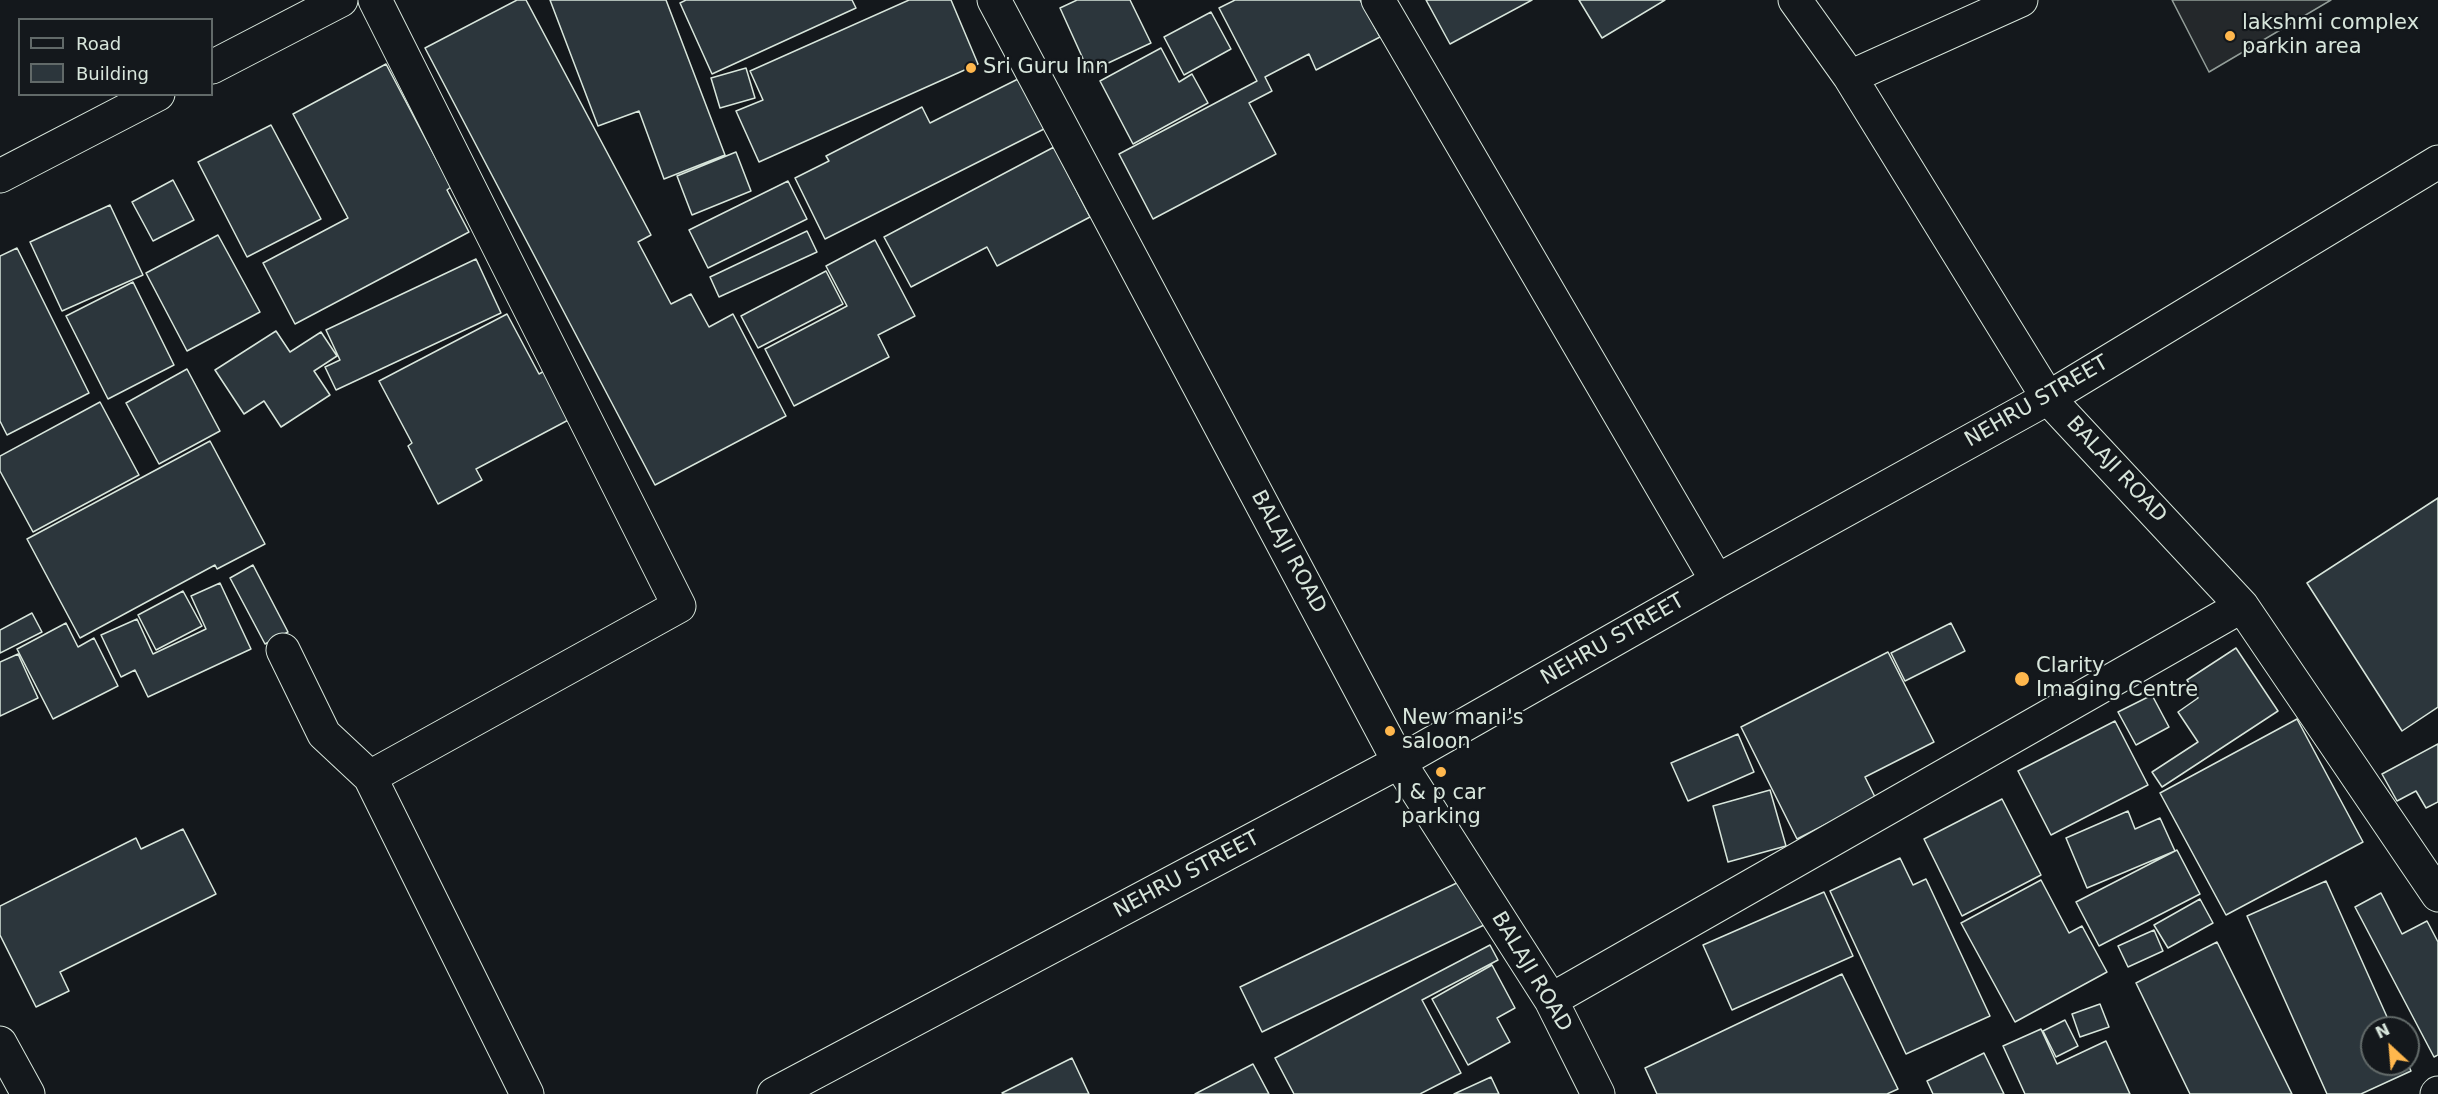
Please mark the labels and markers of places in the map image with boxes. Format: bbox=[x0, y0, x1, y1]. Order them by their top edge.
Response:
place label: lakshmi complex parkin area bbox=[2242, 11, 2419, 61]
marker: lakshmi complex parkin area bbox=[2223, 29, 2237, 43]
place label: Sri Guru Inn bbox=[983, 55, 1108, 81]
marker: Sri Guru Inn bbox=[964, 61, 978, 75]
place label: Clarity Imaging Centre bbox=[2036, 654, 2198, 704]
marker: Clarity Imaging Centre bbox=[2013, 670, 2031, 688]
place label: New mani's saloon bbox=[1402, 706, 1524, 756]
marker: New mani's saloon bbox=[1383, 724, 1397, 738]
marker: J & p car parking bbox=[1434, 765, 1448, 779]
place label: J & p car parking bbox=[1397, 781, 1485, 831]

